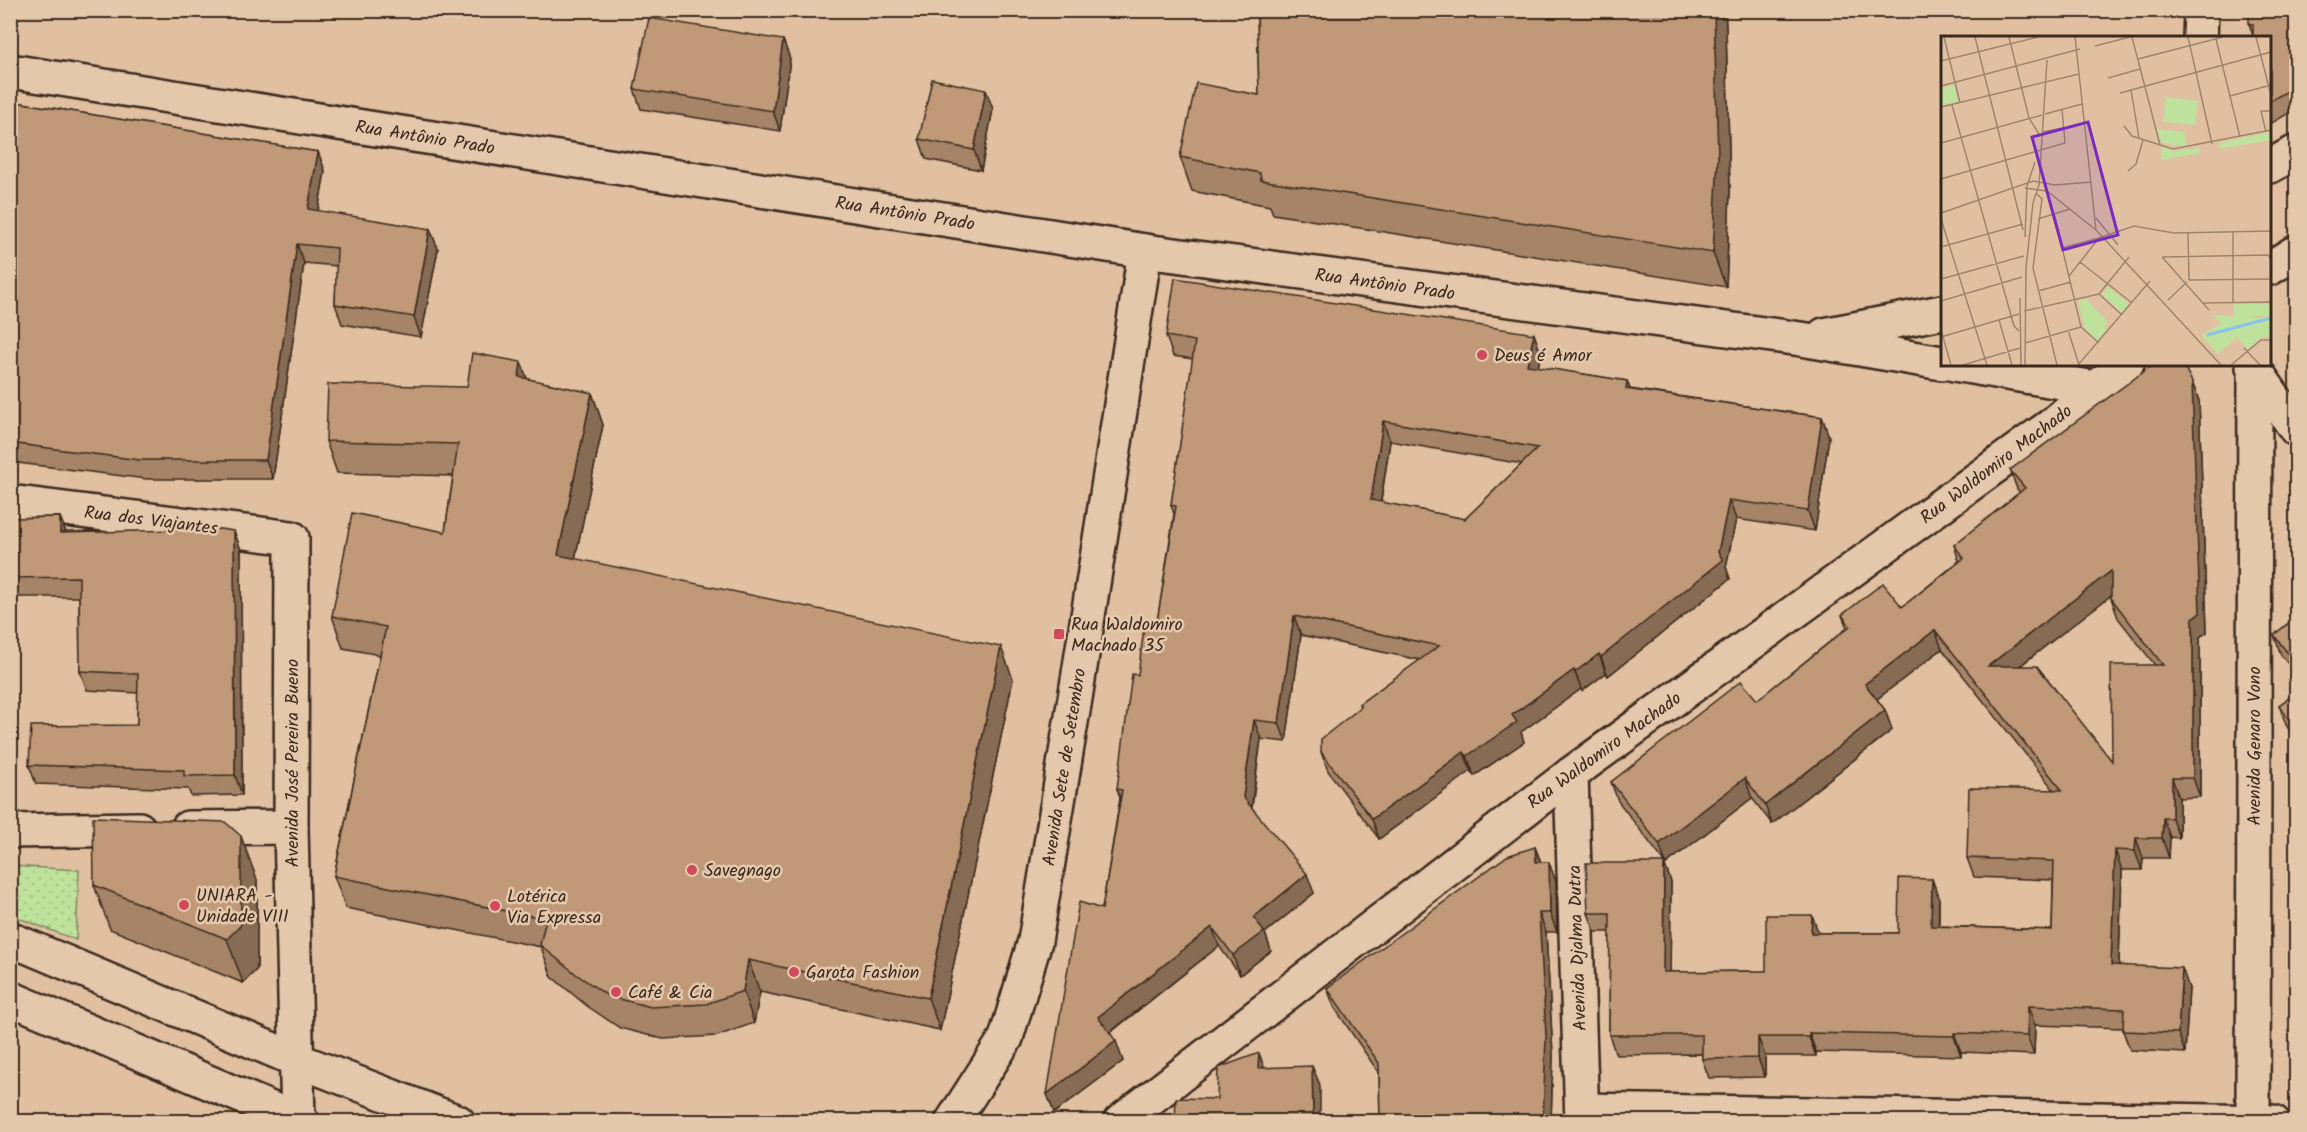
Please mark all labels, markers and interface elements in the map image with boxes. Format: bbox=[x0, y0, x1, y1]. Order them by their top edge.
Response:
inset map bbox=[1941, 36, 2271, 366]
street label: Rua Antônio Prado bbox=[353, 113, 497, 164]
street label: Rua Antônio Prado bbox=[833, 189, 977, 240]
street label: Rua Antônio Prado bbox=[1313, 261, 1457, 310]
place label: Deus é Amor bbox=[1494, 342, 1593, 371]
marker: Deus é Amor bbox=[1475, 348, 1489, 362]
street label: Rua Waldomiro Machado bbox=[1914, 398, 2079, 532]
street label: Rua dos Viajantes bbox=[82, 499, 220, 544]
place label: Rua Waldomiro Machado 35 bbox=[1071, 611, 1183, 661]
marker: Rua Waldomiro Machado 35 bbox=[1052, 627, 1066, 641]
street label: Avenida José Pereira Bueno bbox=[279, 659, 308, 867]
street label: Avenida Sete de Setembro bbox=[1036, 666, 1095, 868]
street label: Avenida Genaro Vono bbox=[2241, 666, 2270, 826]
street label: Rua Waldomiro Machado bbox=[1522, 685, 1688, 817]
place label: Savegnago bbox=[704, 857, 781, 886]
marker: Savegnago bbox=[685, 863, 699, 877]
street label: Avenida Djalma Dutra bbox=[1561, 865, 1596, 1031]
place label: UNIARA - Unidade VIII bbox=[196, 882, 289, 932]
place label: Lotérica Via Expressa bbox=[507, 883, 601, 933]
marker: UNIARA - Unidade VIII bbox=[177, 898, 191, 912]
marker: Lotérica Via Expressa bbox=[488, 899, 502, 913]
place label: Garota Fashion bbox=[806, 959, 919, 988]
marker: Garota Fashion bbox=[787, 965, 801, 979]
place label: Café & Cia bbox=[628, 979, 713, 1008]
marker: Café & Cia bbox=[609, 985, 623, 999]

